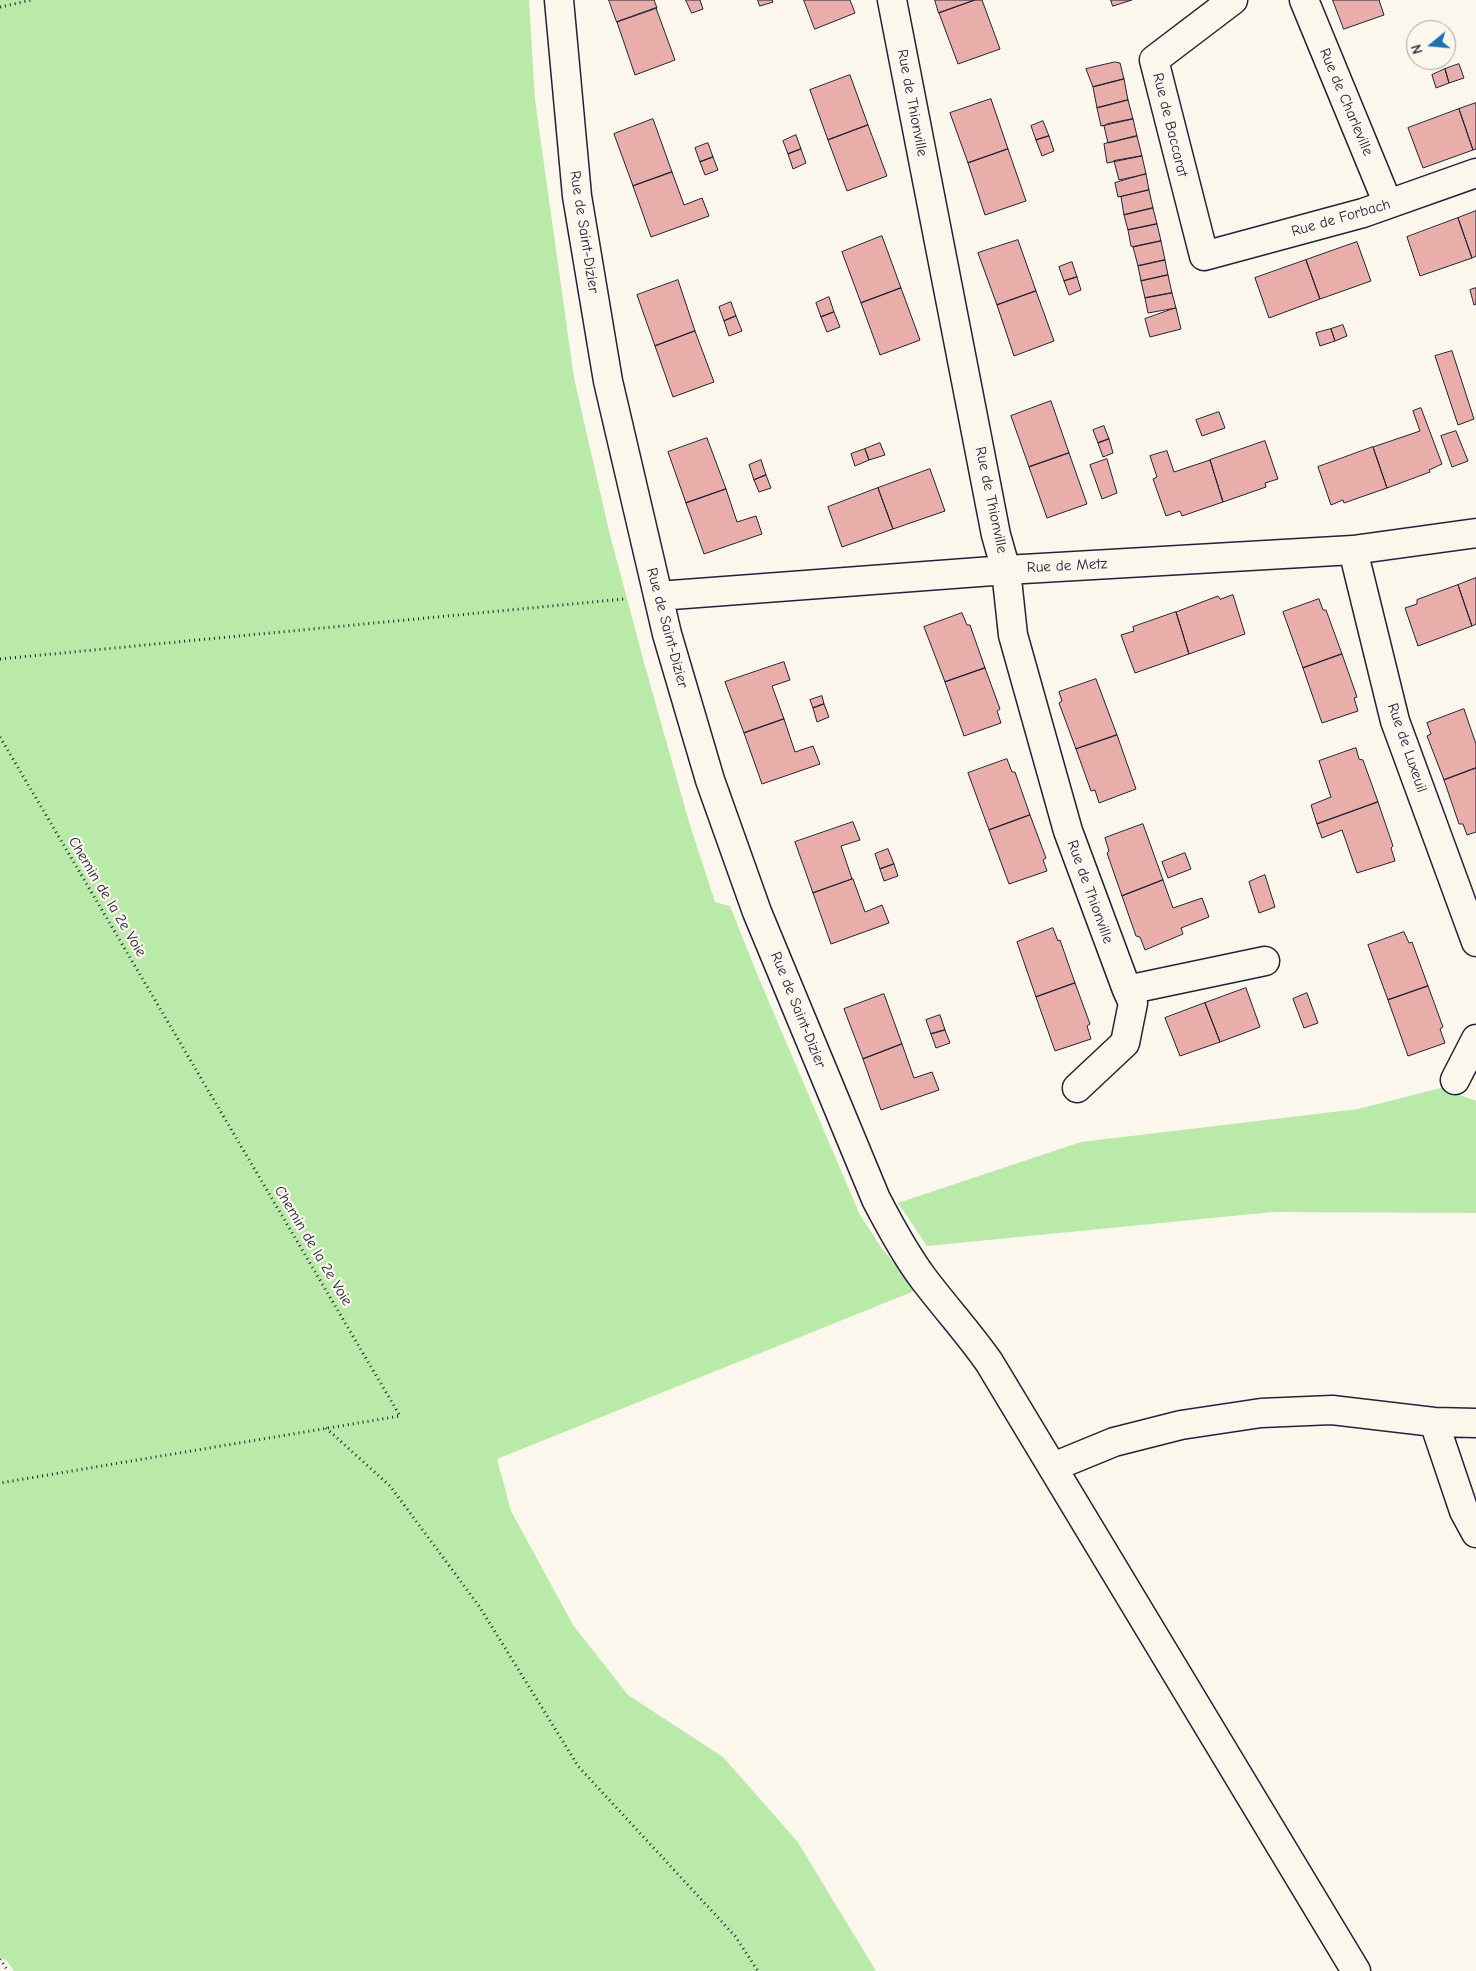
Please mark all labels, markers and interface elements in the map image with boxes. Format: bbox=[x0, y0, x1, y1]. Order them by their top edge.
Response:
north arrow bbox=[1406, 20, 1456, 70]
text: N bbox=[1408, 42, 1427, 56]
street label: Rue de Charleville bbox=[1315, 46, 1377, 158]
street label: Rue de Thionville bbox=[893, 48, 931, 158]
street label: Rue de Baccarat bbox=[1148, 71, 1192, 179]
street label: Rue de Saint-Dizier bbox=[565, 169, 603, 295]
street label: Rue de Forbach bbox=[1289, 195, 1393, 241]
street label: Rue de Thionville bbox=[971, 445, 1011, 555]
street label: Rue de Metz bbox=[1026, 555, 1108, 577]
street label: Rue de Saint-Dizier bbox=[642, 566, 692, 690]
street label: Rue de Luxeuil bbox=[1383, 701, 1431, 795]
street label: Chemin de la 2e Voie bbox=[64, 834, 150, 960]
street label: Rue de Thionville bbox=[1063, 838, 1117, 946]
street label: Rue de Saint-Dizier bbox=[766, 949, 830, 1071]
street label: Chemin de la 2e Voie bbox=[270, 1183, 356, 1309]

